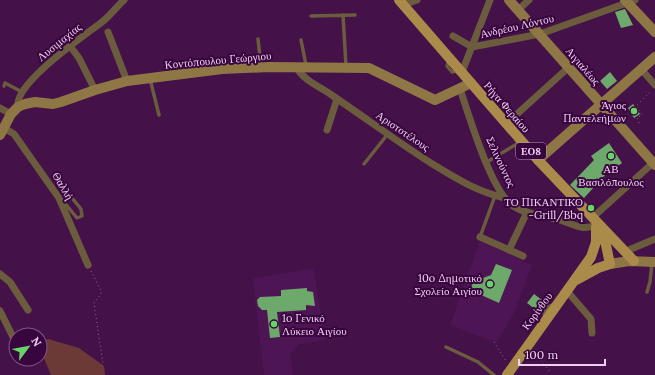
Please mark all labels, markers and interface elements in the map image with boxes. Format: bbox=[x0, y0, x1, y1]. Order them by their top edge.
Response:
street label: Ανδρέου Λόντου bbox=[479, 11, 556, 41]
street label: Λυσιμαχίας bbox=[34, 20, 84, 64]
street label: Αιγιαλέως bbox=[563, 44, 604, 88]
street label: Κοντόπουλου Γεώργιου bbox=[164, 48, 272, 72]
street label: Ρήγα Φεραίου bbox=[481, 79, 533, 136]
place label: Άγιος Παντελεήμων bbox=[563, 98, 627, 125]
marker: Άγιος Παντελεήμων bbox=[629, 106, 639, 116]
street label: Αριστοτέλους bbox=[373, 108, 433, 154]
street label: Σελινούντος bbox=[483, 134, 519, 190]
road number: ΕΟ8 bbox=[516, 143, 546, 159]
marker: ΑΒ Βασιλόπουλος bbox=[606, 151, 616, 161]
place label: ΑΒ Βασιλόπουλος bbox=[578, 162, 644, 189]
street label: Θαλλή bbox=[49, 169, 77, 203]
place label: ΤΟ ΠΙΚΑΝΤΙΚΟ -Grill/Bbq bbox=[504, 195, 584, 223]
marker: ΤΟ ΠΙΚΑΝΤΙΚΟ -Grill/Bbq bbox=[586, 203, 596, 213]
place label: 10o Δημοτικό Σχολείο Αιγίου bbox=[414, 271, 483, 298]
marker: 10o Δημοτικό Σχολείο Αιγίου bbox=[485, 279, 495, 289]
street label: Κορίνθου bbox=[519, 289, 556, 333]
place label: 1o Γενικό Λύκειο Αιγίου bbox=[282, 311, 347, 338]
marker: 1o Γενικό Λύκειο Αιγίου bbox=[269, 319, 279, 329]
north arrow bbox=[8, 327, 48, 367]
text: N bbox=[28, 334, 45, 349]
scale bar bbox=[519, 341, 605, 367]
text: 100 m bbox=[525, 347, 558, 362]

